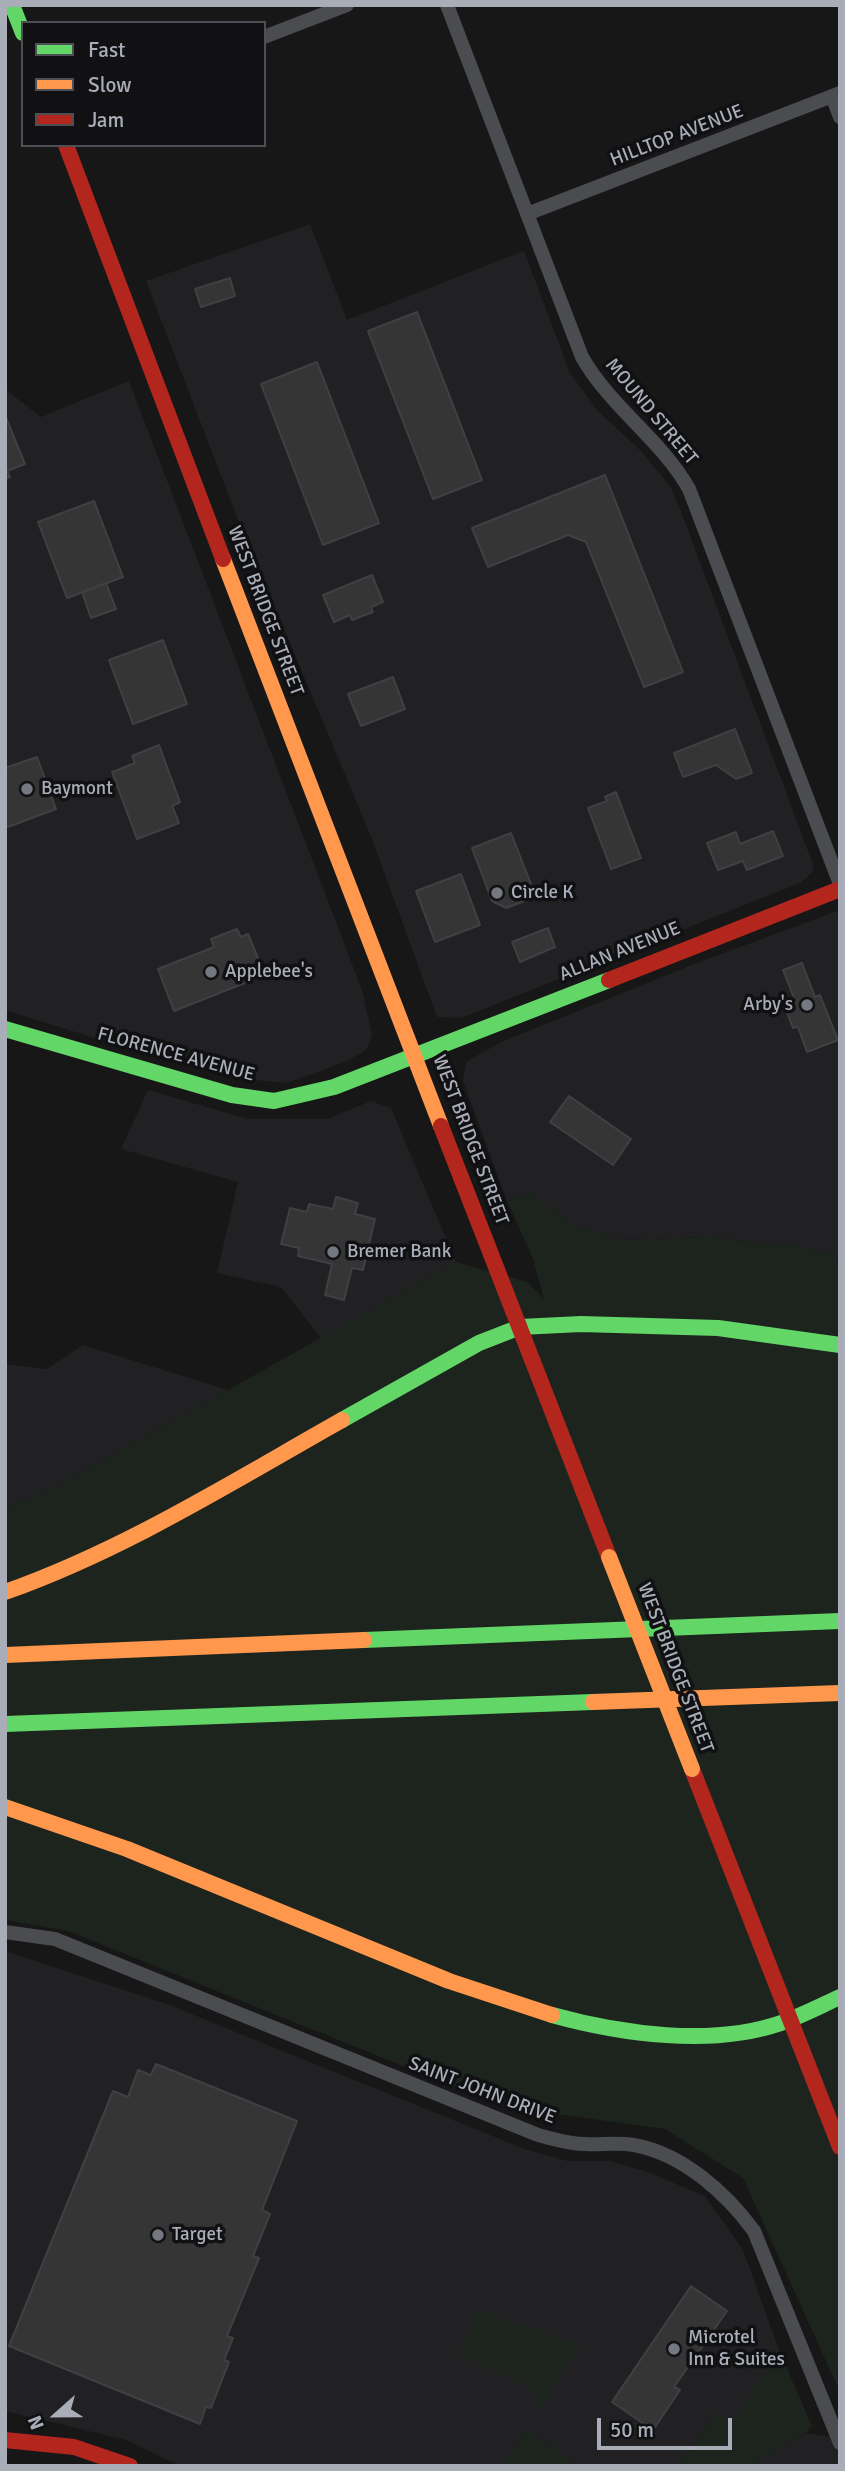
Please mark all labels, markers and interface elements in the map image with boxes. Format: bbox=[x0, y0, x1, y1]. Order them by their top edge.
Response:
legend bbox=[21, 21, 266, 147]
text: Fast bbox=[88, 37, 125, 63]
text: Slow bbox=[88, 72, 132, 98]
street label: HILLTOP AVENUE bbox=[607, 100, 747, 172]
text: Jam bbox=[88, 107, 124, 133]
street label: MOUND STREET bbox=[600, 354, 702, 470]
street label: WEST BRIDGE STREET bbox=[222, 523, 308, 699]
place label: Baymont bbox=[41, 778, 113, 800]
marker: Baymont bbox=[19, 781, 35, 797]
place label: Circle K bbox=[511, 882, 574, 904]
marker: Circle K bbox=[489, 885, 505, 901]
street label: ALLAN AVENUE bbox=[556, 917, 684, 987]
place label: Applebee's bbox=[225, 961, 313, 983]
marker: Applebee's bbox=[203, 964, 219, 980]
place label: Arby's bbox=[743, 994, 793, 1016]
marker: Arby's bbox=[799, 997, 815, 1013]
street label: FLORENCE AVENUE bbox=[95, 1023, 257, 1087]
street label: WEST BRIDGE STREET bbox=[427, 1052, 513, 1228]
place label: Bremer Bank bbox=[347, 1241, 451, 1263]
marker: Bremer Bank bbox=[325, 1244, 341, 1260]
street label: WEST BRIDGE STREET bbox=[632, 1580, 718, 1756]
street label: SAINT JOHN DRIVE bbox=[405, 2052, 559, 2130]
place label: Target bbox=[172, 2224, 223, 2246]
marker: Target bbox=[150, 2227, 166, 2243]
place label: Microtel Inn & Suites bbox=[688, 2327, 785, 2371]
marker: Microtel Inn & Suites bbox=[666, 2341, 682, 2357]
north arrow bbox=[21, 2380, 91, 2450]
scale bar bbox=[600, 2404, 735, 2448]
text: N bbox=[23, 2412, 50, 2433]
text: 50 m bbox=[610, 2417, 654, 2443]

